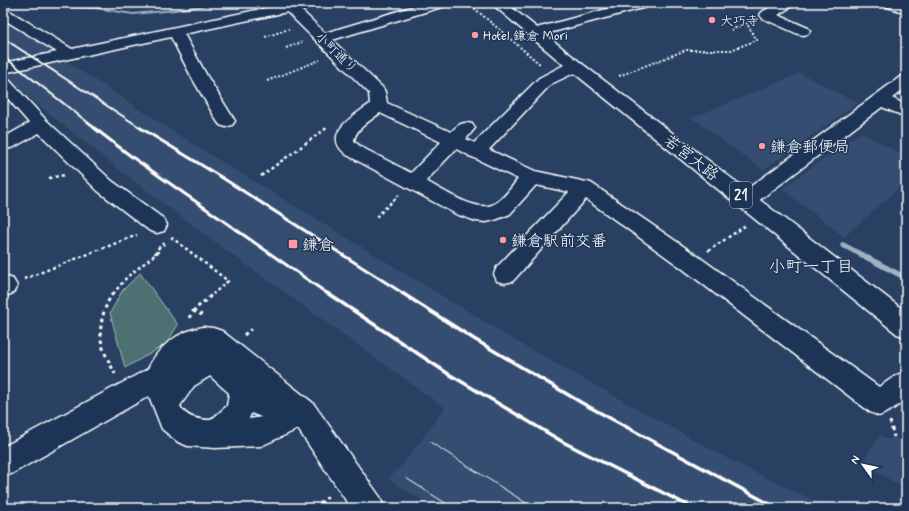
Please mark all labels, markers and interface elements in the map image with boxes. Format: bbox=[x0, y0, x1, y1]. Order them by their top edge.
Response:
place label: 大巧寺 bbox=[720, 13, 759, 30]
marker: 大巧寺 bbox=[707, 15, 717, 25]
place label: Hotel 鎌倉 Mori bbox=[483, 28, 568, 45]
street label: 小町通り bbox=[311, 29, 361, 77]
marker: Hotel 鎌倉 Mori bbox=[470, 30, 480, 40]
street label: 若宮大路 bbox=[659, 130, 723, 186]
place label: 鎌倉郵便局 bbox=[770, 137, 850, 158]
marker: 鎌倉郵便局 bbox=[757, 141, 767, 151]
road number: 21 bbox=[730, 182, 752, 208]
place label: 鎌倉駅前交番 bbox=[511, 231, 607, 252]
place label: 鎌倉 bbox=[302, 235, 334, 256]
marker: 鎌倉駅前交番 bbox=[498, 235, 508, 245]
marker: 鎌倉 bbox=[287, 238, 299, 250]
district label: 小町一丁目 bbox=[769, 256, 854, 278]
north arrow bbox=[843, 445, 883, 485]
text: N bbox=[848, 453, 863, 467]

